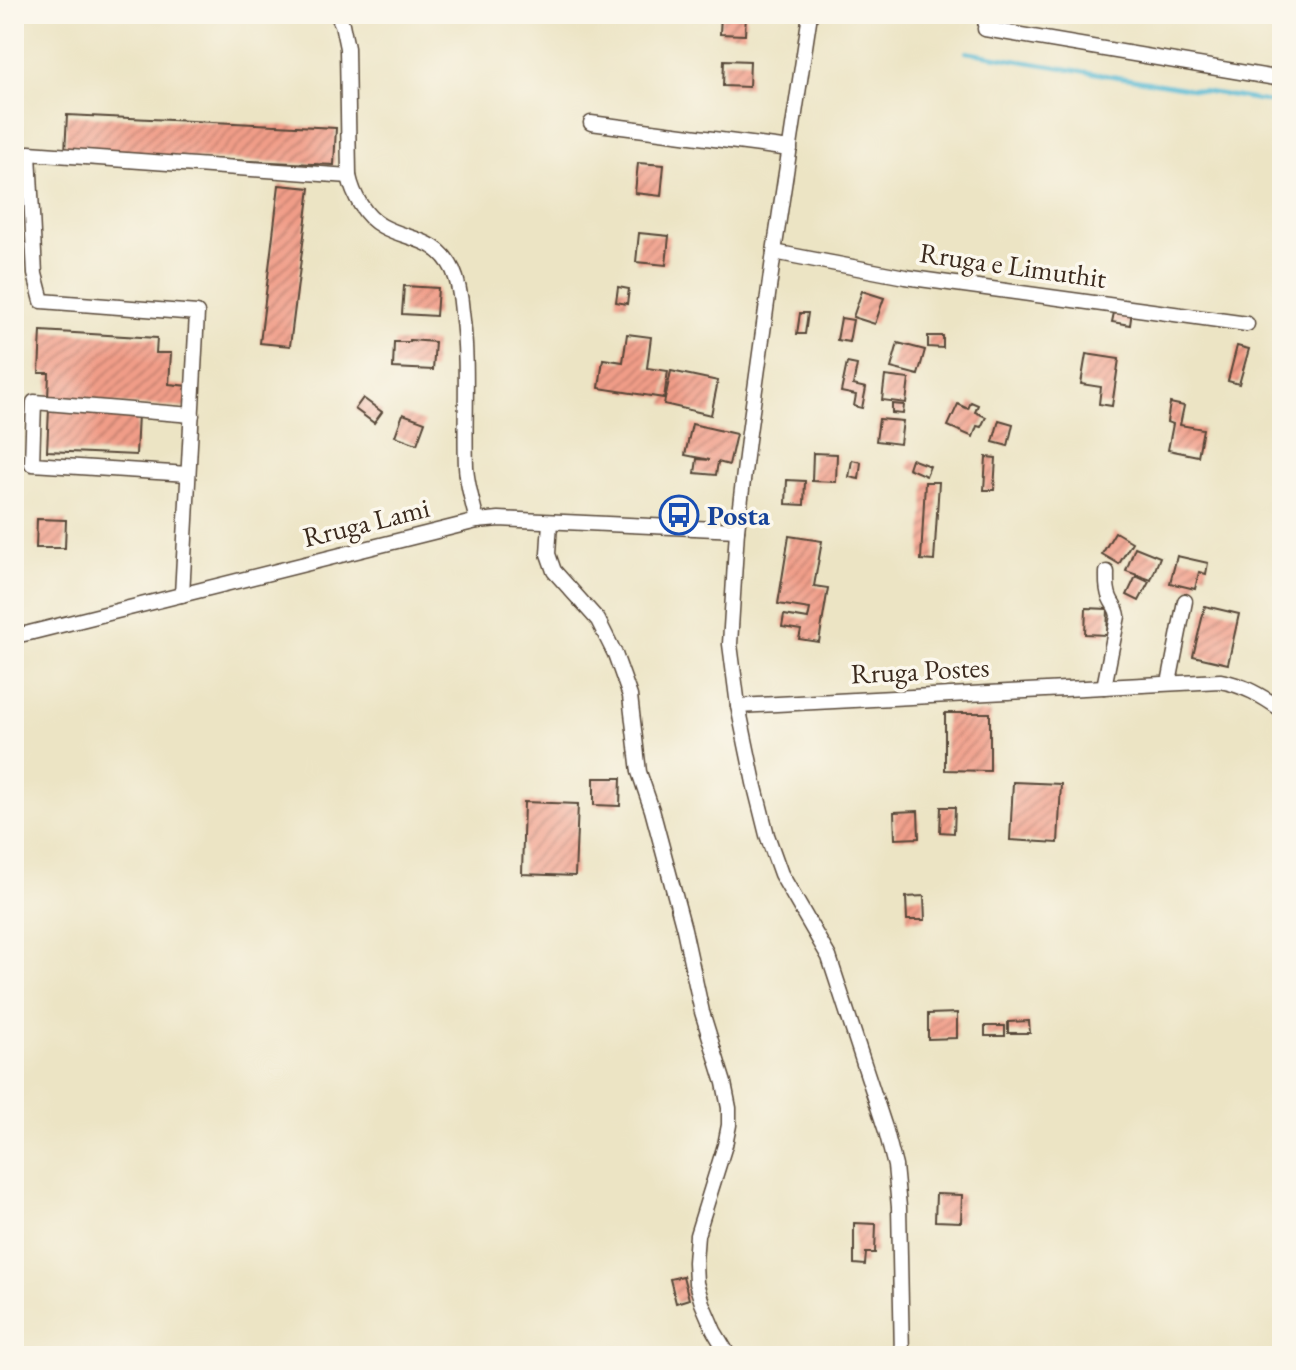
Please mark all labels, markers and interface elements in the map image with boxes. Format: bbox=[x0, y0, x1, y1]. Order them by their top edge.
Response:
street label: Rruga e Limuthit bbox=[917, 234, 1109, 296]
street label: Rruga Lami bbox=[299, 489, 433, 555]
bus stop icon: Posta bbox=[658, 494, 700, 536]
place label: Posta bbox=[707, 497, 771, 533]
street label: Rruga Postes bbox=[850, 648, 990, 692]

